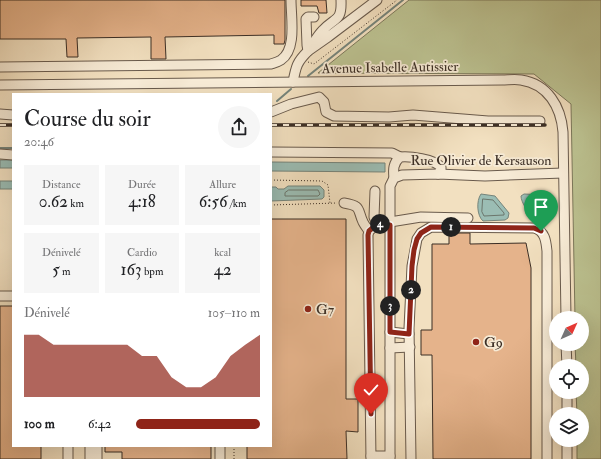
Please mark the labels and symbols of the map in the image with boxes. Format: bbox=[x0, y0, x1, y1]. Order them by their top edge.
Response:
street label: Avenue Isabelle Autissier bbox=[320, 58, 459, 77]
street label: Rue Olivier de Kersauson bbox=[410, 152, 552, 169]
pin bbox=[524, 190, 558, 231]
pin: 4 bbox=[370, 214, 390, 234]
pin: 1 bbox=[441, 217, 461, 237]
pin: 2 bbox=[401, 280, 421, 300]
pin: 3 bbox=[380, 296, 400, 316]
place label: G7 bbox=[316, 301, 335, 318]
marker: G7 bbox=[303, 304, 313, 314]
north arrow bbox=[549, 311, 589, 351]
place label: G9 bbox=[484, 334, 503, 351]
marker: G9 bbox=[471, 337, 481, 347]
pin bbox=[354, 373, 388, 414]

